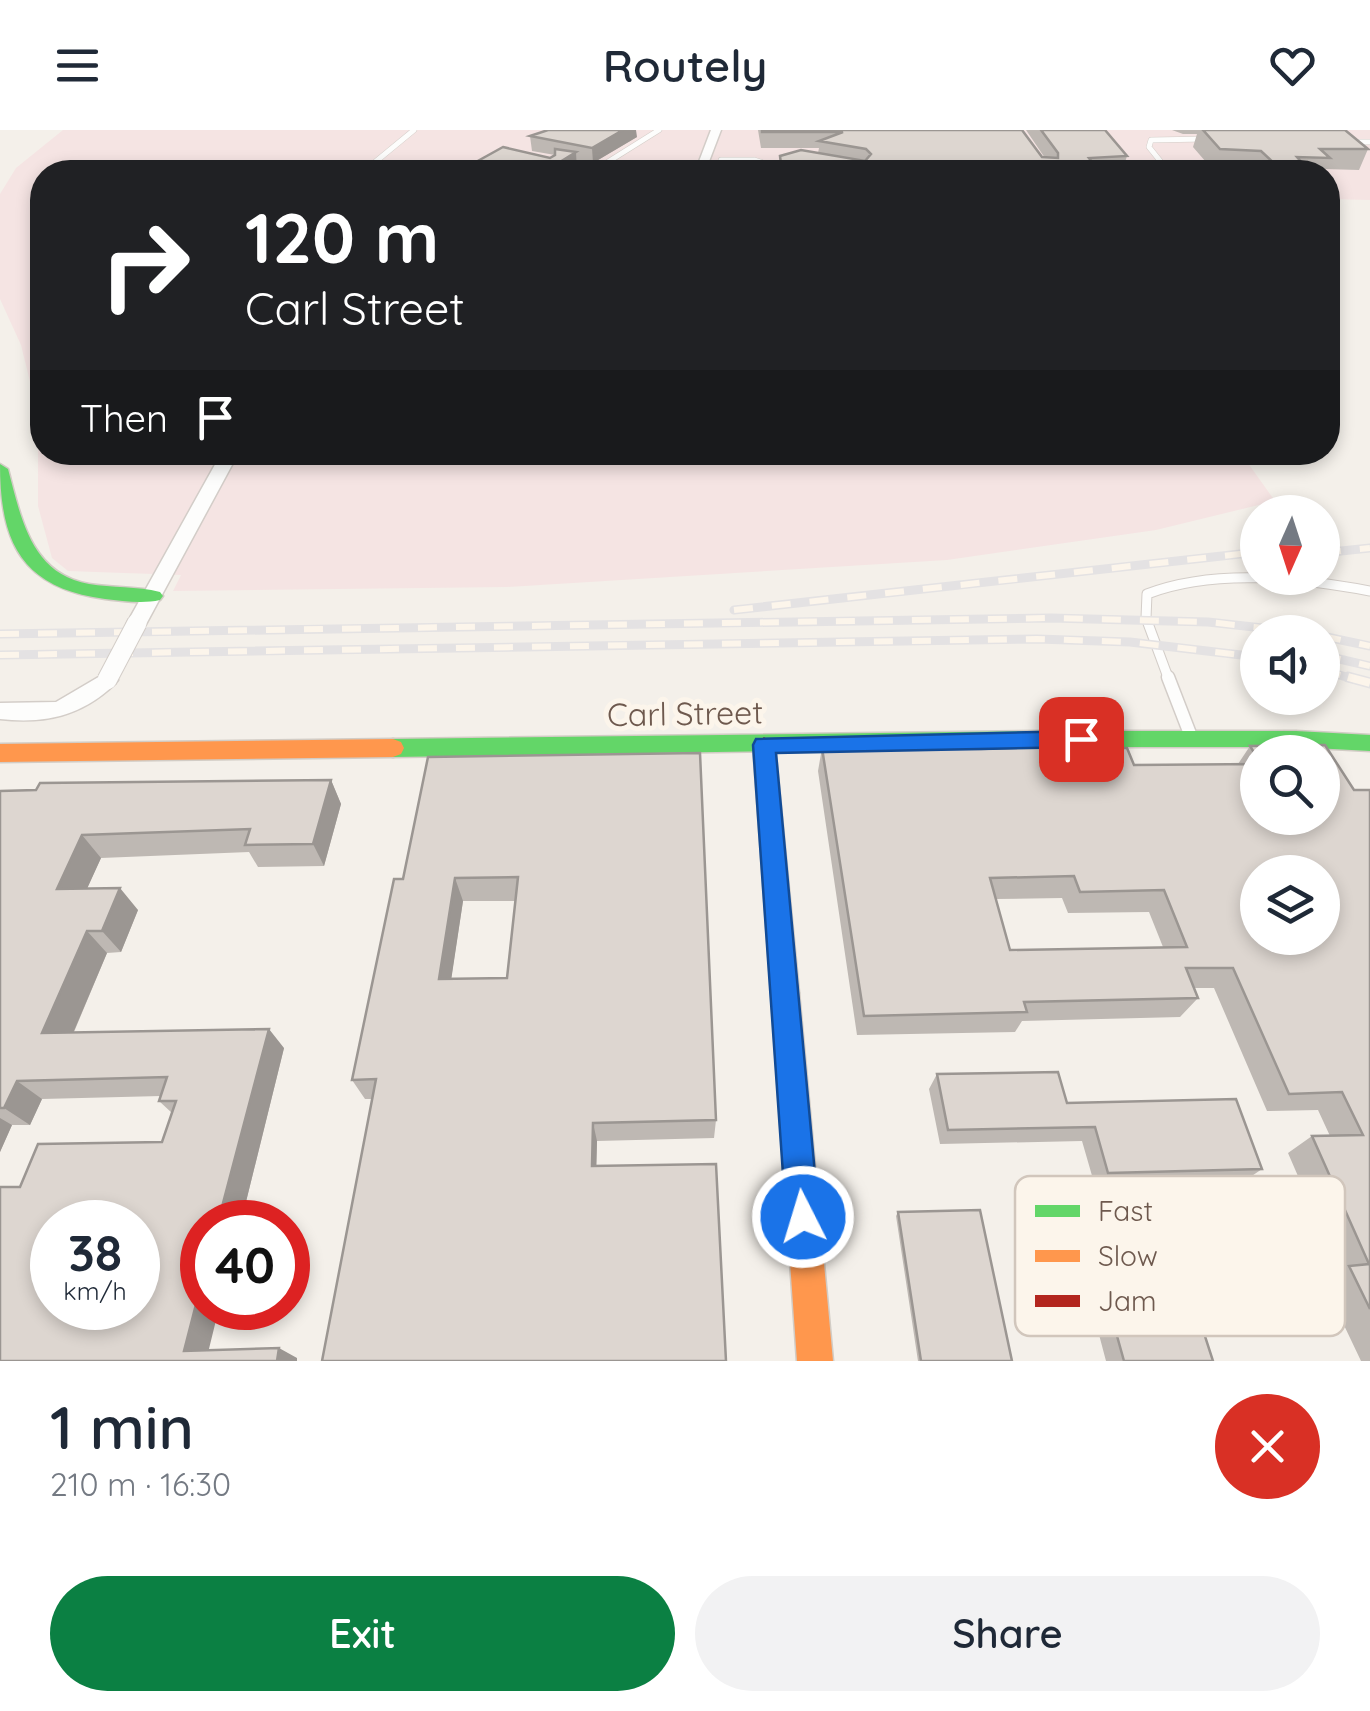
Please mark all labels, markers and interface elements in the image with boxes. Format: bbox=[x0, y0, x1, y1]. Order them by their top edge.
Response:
text: Routely bbox=[603, 37, 767, 93]
icon: menu bbox=[50, 38, 105, 93]
icon: heart bbox=[1265, 38, 1320, 93]
text: 120 m bbox=[245, 193, 439, 281]
icon: right bbox=[80, 200, 210, 330]
text: Carl Street bbox=[245, 280, 465, 336]
icon: arrive bbox=[188, 390, 243, 445]
text: Then bbox=[80, 394, 168, 442]
north arrow bbox=[1240, 495, 1340, 595]
map controls bbox=[1240, 495, 1340, 955]
button: sound bbox=[1240, 615, 1340, 715]
street label: Carl Street bbox=[607, 692, 763, 734]
pin bbox=[1039, 697, 1124, 782]
icon: arrive bbox=[1054, 712, 1109, 767]
button: search bbox=[1240, 735, 1340, 835]
button: layers bbox=[1240, 855, 1340, 955]
position arrow bbox=[751, 1165, 855, 1269]
legend bbox=[1015, 1176, 1345, 1336]
text: Fast bbox=[1098, 1193, 1153, 1228]
speed limit sign: 40 bbox=[180, 1200, 310, 1330]
text: 38 bbox=[68, 1221, 122, 1284]
text: Slow bbox=[1098, 1238, 1158, 1273]
text: km/h bbox=[63, 1275, 127, 1306]
text: Jam bbox=[1098, 1283, 1157, 1318]
text: 1 min bbox=[50, 1389, 194, 1464]
button: close bbox=[1215, 1394, 1320, 1499]
text: 210 m · 16:30 bbox=[50, 1464, 231, 1504]
button: Exit bbox=[50, 1576, 675, 1691]
button: Share bbox=[695, 1576, 1320, 1691]

